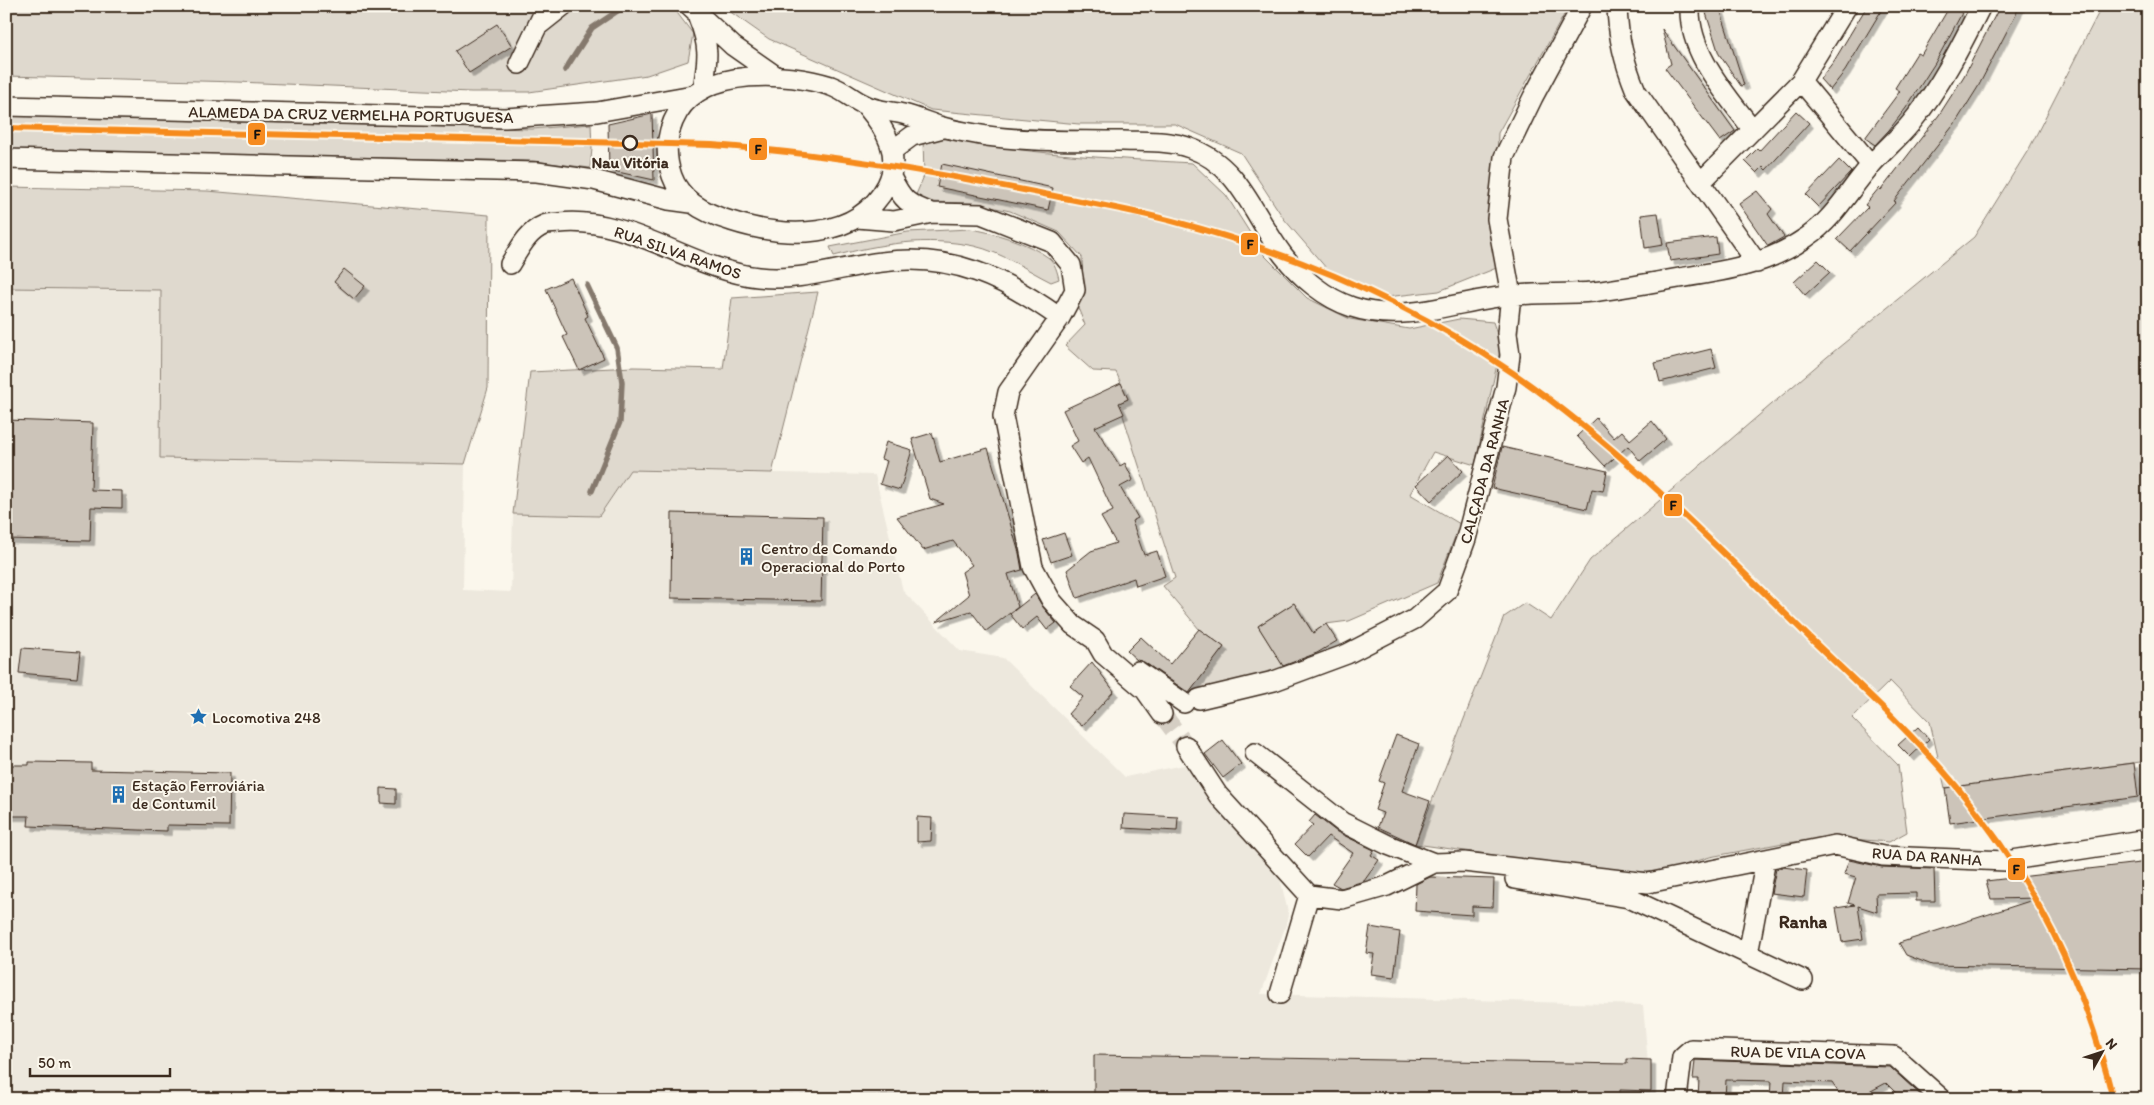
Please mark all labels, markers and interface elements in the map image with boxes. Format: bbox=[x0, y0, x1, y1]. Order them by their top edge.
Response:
street label: ALAMEDA DA CRUZ VERMELHA PORTUGUESA bbox=[188, 102, 514, 127]
line badge: F bbox=[247, 122, 266, 146]
text: F bbox=[253, 126, 261, 143]
marker: Nau Vitória bbox=[622, 135, 638, 151]
line badge: F bbox=[748, 137, 768, 161]
text: F bbox=[754, 141, 762, 158]
place label: Nau Vitória bbox=[591, 153, 669, 172]
street label: RUA SILVA RAMOS bbox=[612, 222, 744, 283]
line badge: F bbox=[1240, 232, 1259, 256]
text: F bbox=[1246, 236, 1254, 253]
street label: CALÇADA DA RANHA bbox=[1456, 396, 1513, 546]
line badge: F bbox=[1663, 493, 1683, 517]
text: F bbox=[1669, 497, 1677, 514]
place label: Centro de Comando Operacional do Porto bbox=[761, 539, 905, 576]
building icon: Centro de Comando Operacional do Porto bbox=[737, 547, 757, 567]
place icon: Locomotiva 248 bbox=[188, 707, 208, 727]
place label: Locomotiva 248 bbox=[212, 708, 321, 727]
place label: Estação Ferroviária de Contumil bbox=[132, 776, 266, 813]
building icon: Estação Ferroviária de Contumil bbox=[108, 784, 128, 804]
street label: RUA DA RANHA bbox=[1871, 843, 1983, 870]
line badge: F bbox=[2007, 857, 2026, 881]
text: F bbox=[2012, 861, 2020, 878]
district label: Ranha bbox=[1779, 911, 1827, 933]
north arrow bbox=[2076, 1028, 2126, 1078]
text: N bbox=[2102, 1035, 2121, 1053]
street label: RUA DE VILA COVA bbox=[1730, 1042, 1866, 1063]
scale bar bbox=[30, 1045, 170, 1077]
text: 50 m bbox=[38, 1054, 71, 1072]

